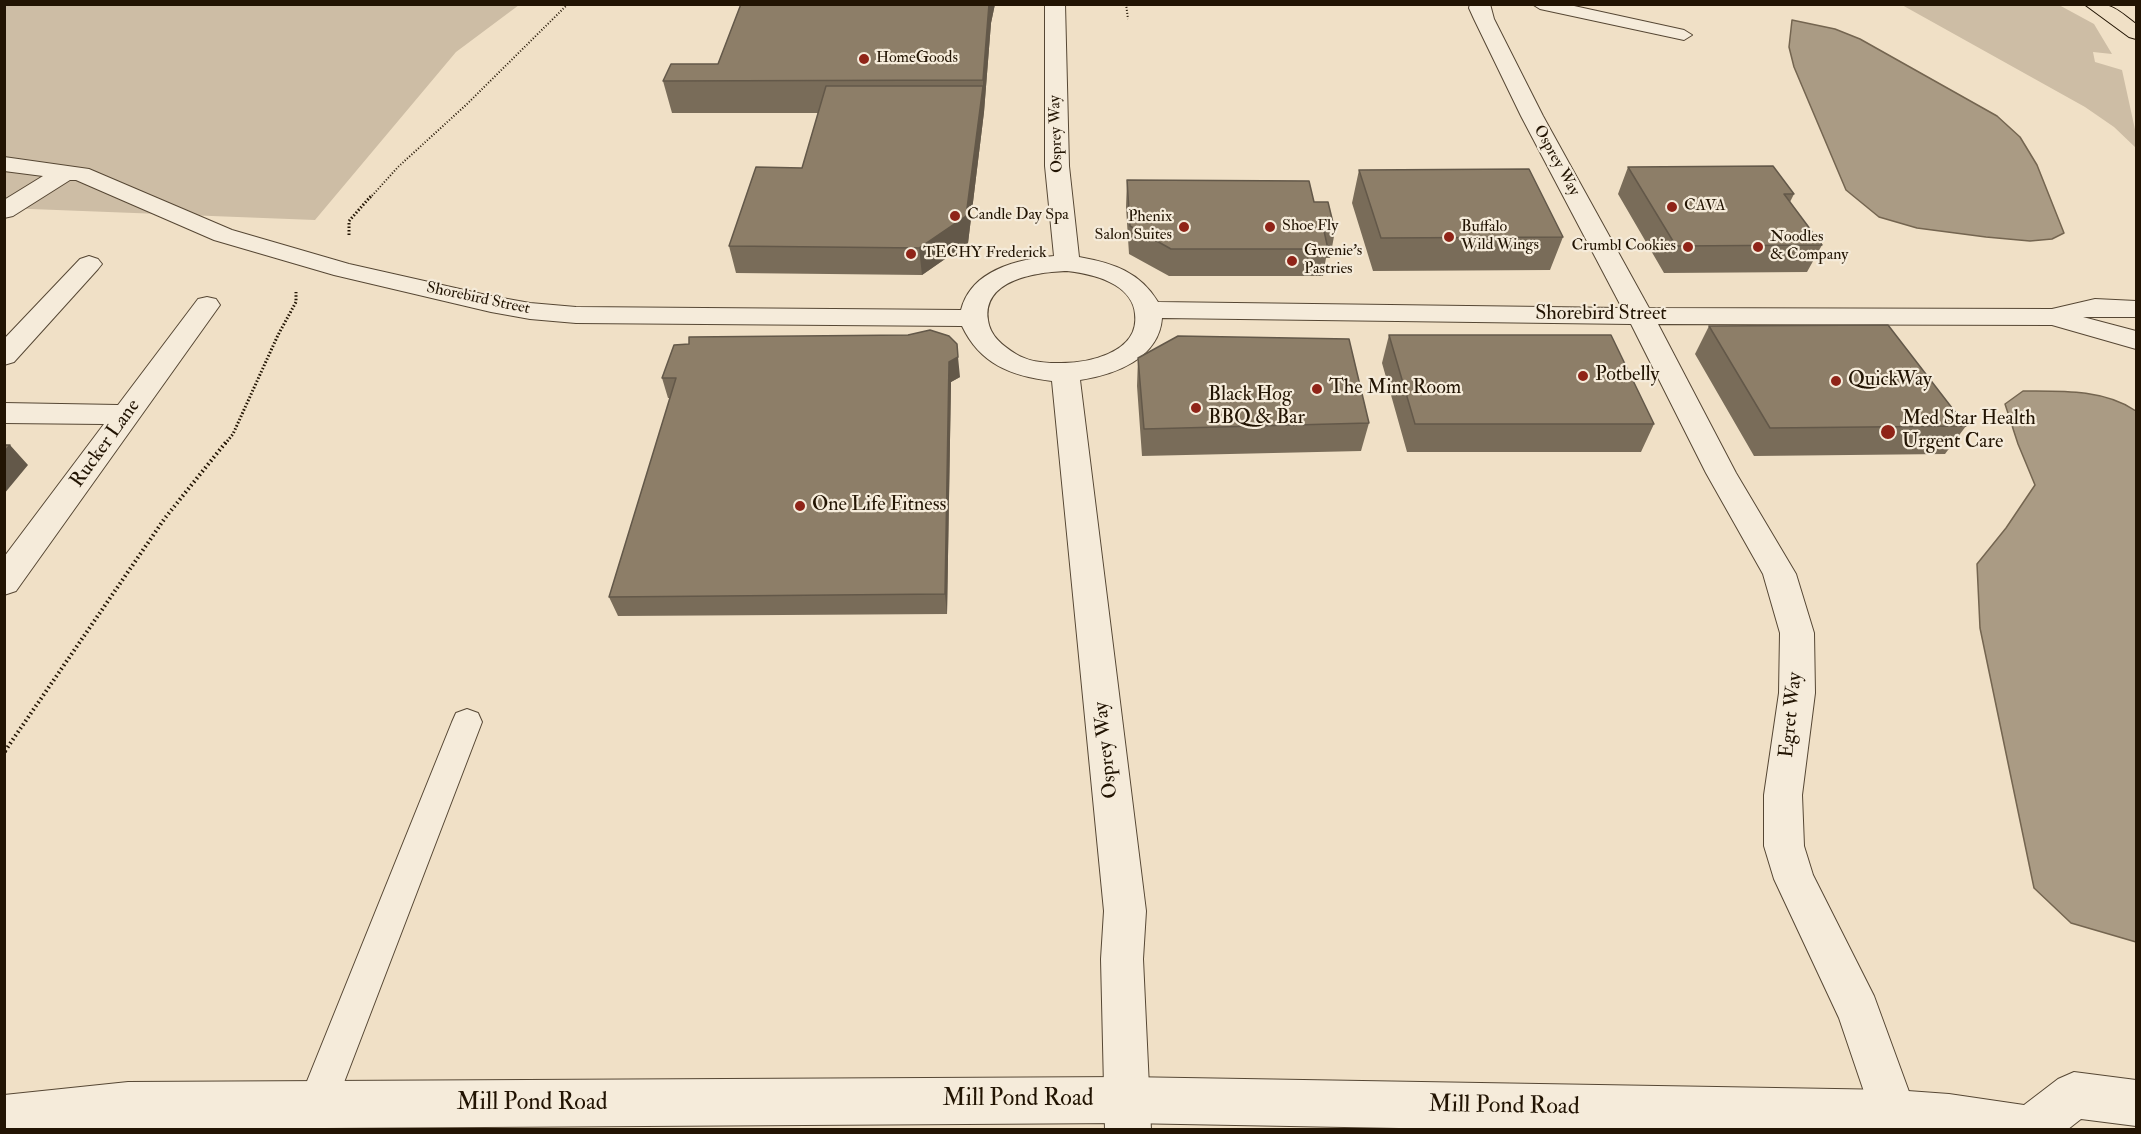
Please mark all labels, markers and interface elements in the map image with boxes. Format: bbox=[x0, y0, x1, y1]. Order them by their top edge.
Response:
place label: HomeGoods bbox=[876, 49, 958, 69]
marker: HomeGoods bbox=[857, 52, 871, 66]
street label: Osprey Way bbox=[1046, 95, 1068, 173]
street label: Osprey Way bbox=[1529, 122, 1583, 200]
place label: CAVA bbox=[1684, 197, 1726, 217]
marker: CAVA bbox=[1665, 200, 1679, 214]
place label: Candle Day Spa bbox=[967, 206, 1069, 226]
place label: Phenix Salon Suites bbox=[1095, 208, 1172, 246]
marker: Candle Day Spa bbox=[948, 209, 962, 223]
place label: Shoe Fly bbox=[1282, 217, 1338, 237]
place label: Buffalo Wild Wings bbox=[1461, 218, 1539, 256]
marker: Phenix Salon Suites bbox=[1177, 220, 1191, 234]
marker: Shoe Fly bbox=[1263, 220, 1277, 234]
place label: Noodles & Company bbox=[1770, 228, 1848, 266]
marker: Buffalo Wild Wings bbox=[1442, 230, 1456, 244]
place label: Crumbl Cookies bbox=[1572, 237, 1676, 257]
marker: Crumbl Cookies bbox=[1681, 240, 1695, 254]
marker: Noodles & Company bbox=[1751, 240, 1765, 254]
place label: Gwenie's Pastries bbox=[1304, 242, 1362, 280]
place label: TECHY Frederick bbox=[923, 244, 1047, 264]
marker: TECHY Frederick bbox=[904, 247, 918, 261]
marker: Gwenie's Pastries bbox=[1285, 254, 1299, 268]
street label: Shorebird Street bbox=[424, 279, 532, 319]
street label: Shorebird Street bbox=[1535, 303, 1667, 327]
place label: Potbelly bbox=[1595, 364, 1659, 388]
marker: Potbelly bbox=[1576, 369, 1590, 383]
place label: QuickWay bbox=[1848, 369, 1932, 393]
marker: QuickWay bbox=[1829, 374, 1843, 388]
place label: The Mint Room bbox=[1329, 377, 1461, 401]
marker: The Mint Room bbox=[1310, 382, 1324, 396]
place label: Black Hog BBQ & Bar bbox=[1208, 384, 1305, 431]
street label: Rucker Lane bbox=[66, 395, 146, 493]
marker: Black Hog BBQ & Bar bbox=[1189, 401, 1203, 415]
place label: Med Star Health Urgent Care bbox=[1902, 408, 2036, 455]
marker: Med Star Health Urgent Care bbox=[1879, 423, 1897, 441]
place label: One Life Fitness bbox=[812, 494, 946, 518]
marker: One Life Fitness bbox=[793, 499, 807, 513]
street label: Egret Way bbox=[1776, 671, 1808, 759]
street label: Osprey Way bbox=[1090, 700, 1124, 800]
street label: Mill Pond Road bbox=[942, 1086, 1094, 1114]
street label: Mill Pond Road bbox=[456, 1090, 608, 1118]
street label: Mill Pond Road bbox=[1428, 1091, 1580, 1123]

